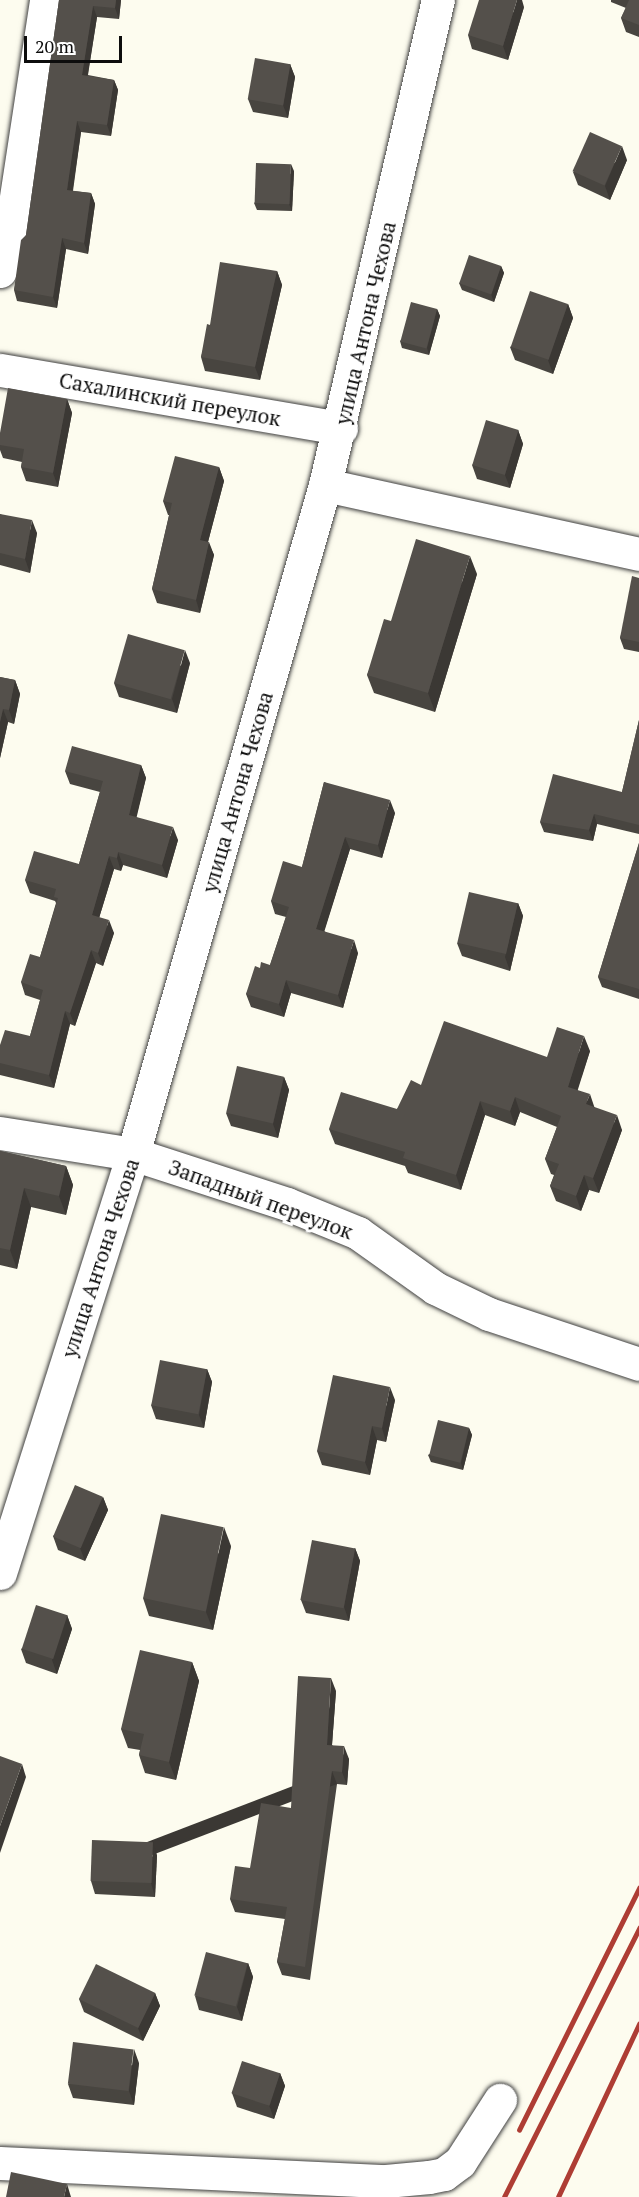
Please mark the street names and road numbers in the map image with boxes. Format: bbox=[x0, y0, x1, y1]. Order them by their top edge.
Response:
street label: улица Антона Чехова bbox=[329, 219, 401, 427]
street label: Сахалинский переулок bbox=[57, 367, 283, 431]
street label: улица Антона Чехова bbox=[196, 688, 278, 896]
street label: Западный переулок bbox=[165, 1154, 357, 1244]
street label: улица Антона Чехова bbox=[56, 1155, 144, 1361]

